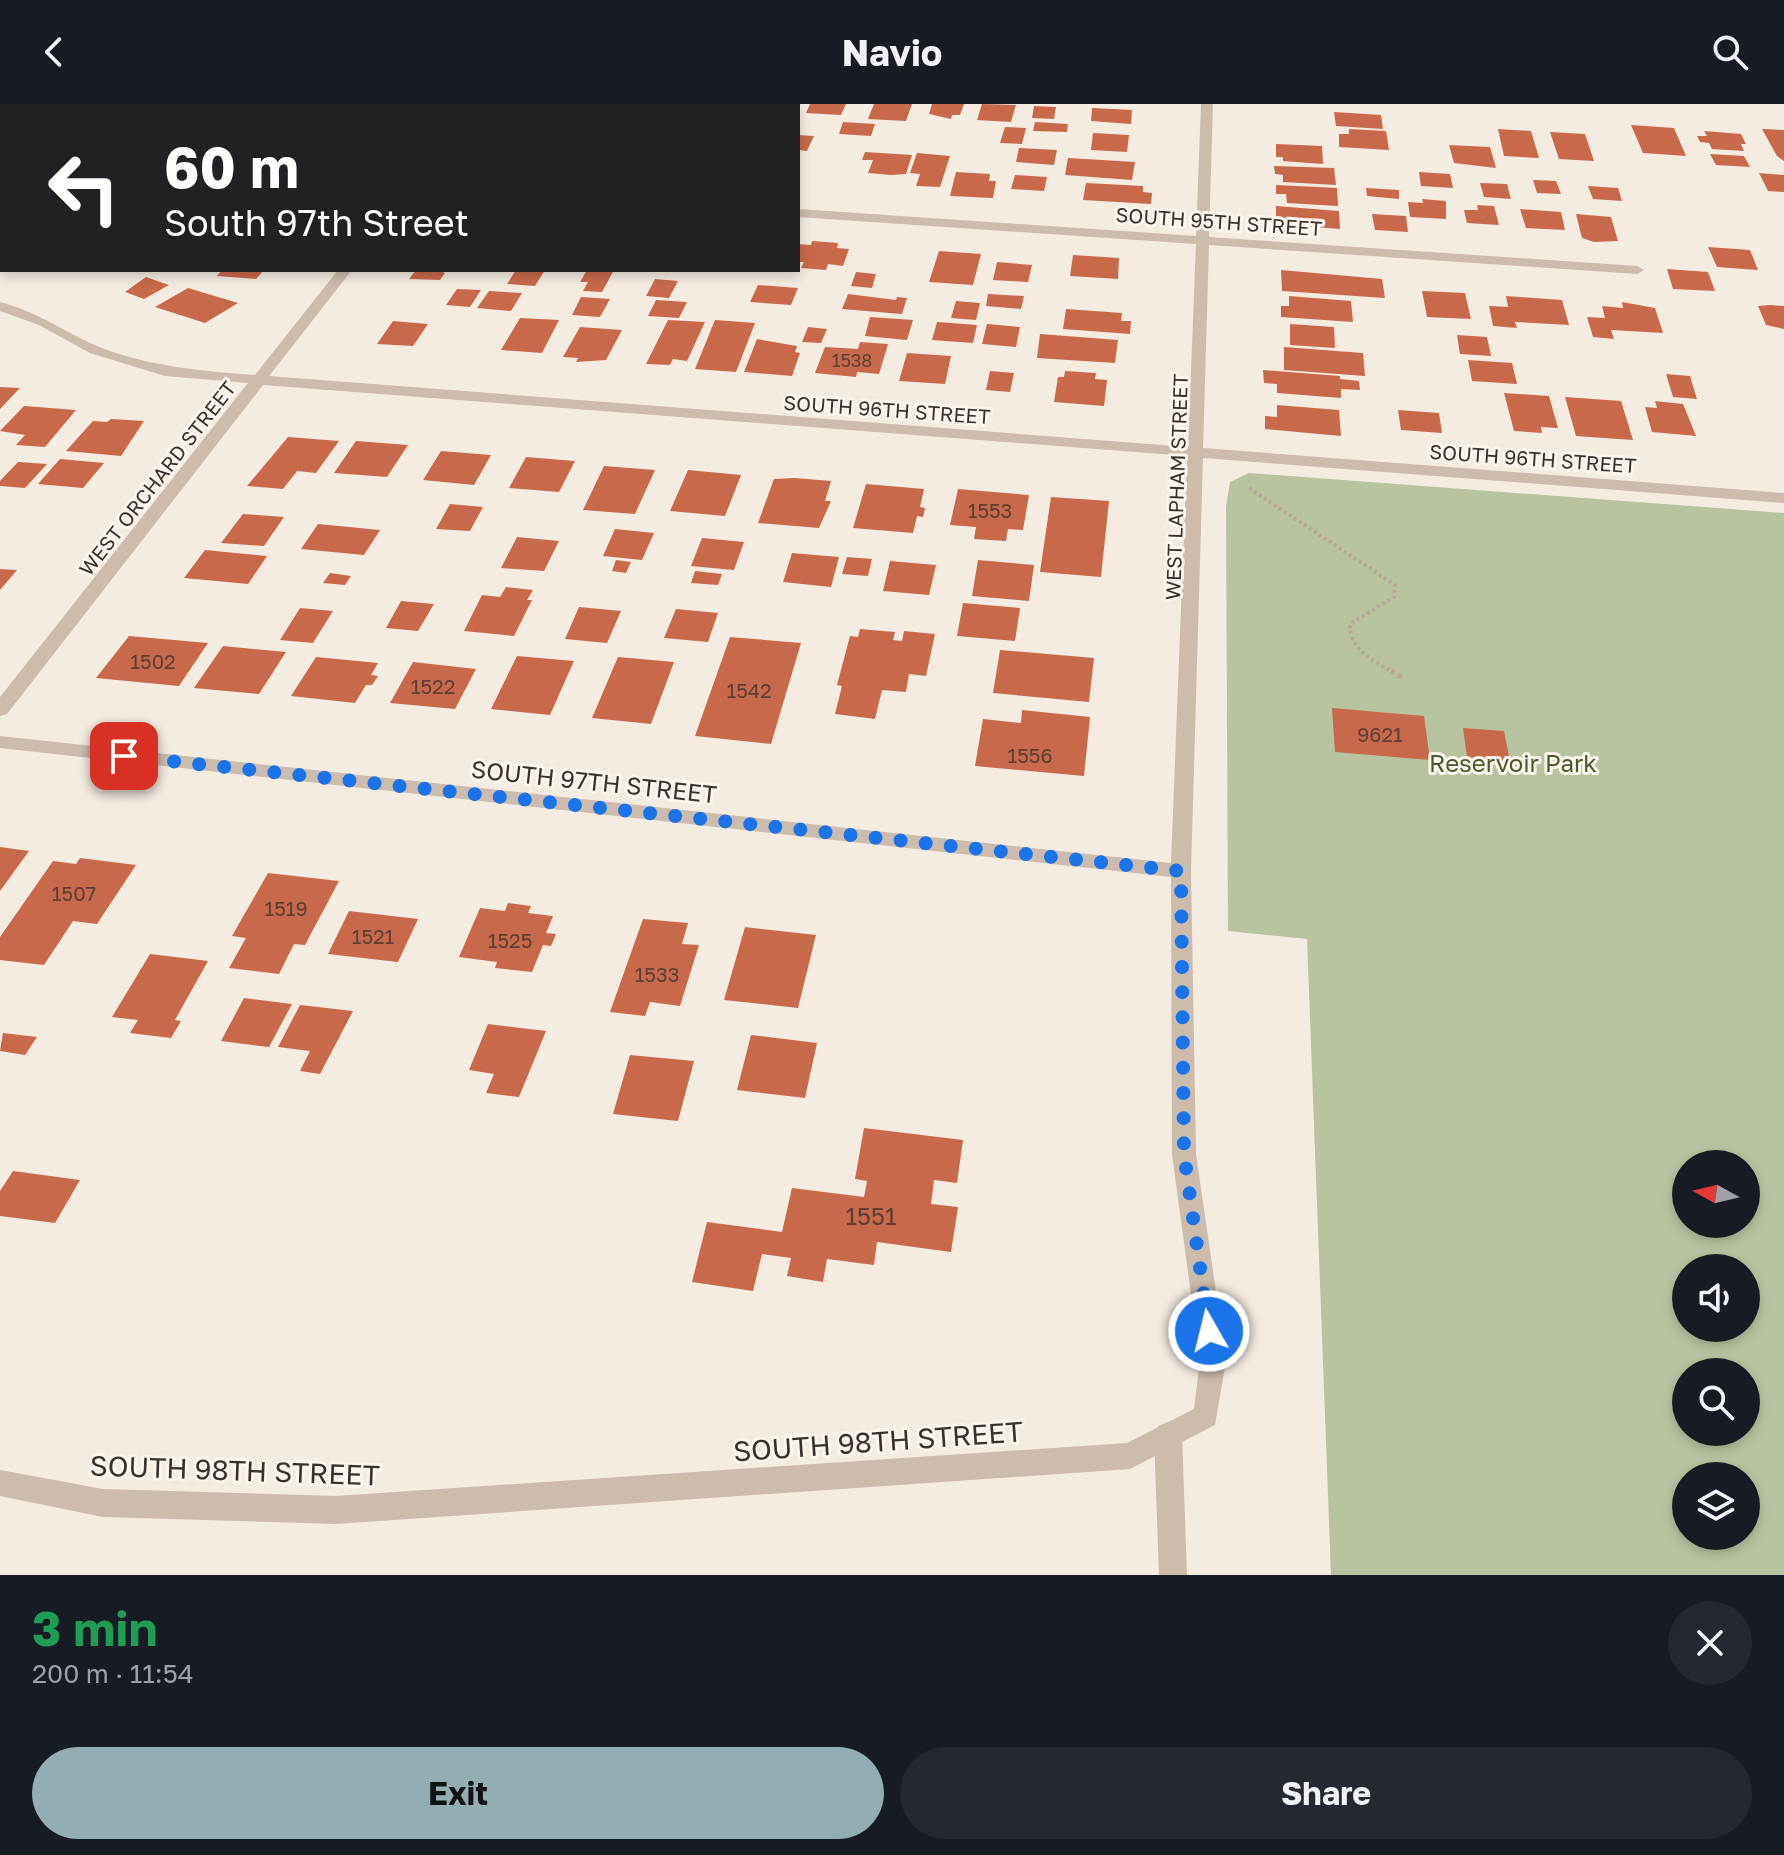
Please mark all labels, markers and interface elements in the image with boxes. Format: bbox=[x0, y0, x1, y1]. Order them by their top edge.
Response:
icon: back bbox=[32, 30, 76, 74]
icon: search bbox=[1708, 30, 1752, 74]
text: Navio bbox=[842, 31, 942, 74]
text: 60 m bbox=[164, 133, 299, 200]
icon: left bbox=[32, 136, 136, 240]
text: South 97th Street bbox=[164, 201, 469, 244]
street label: SOUTH 95TH STREET bbox=[1115, 202, 1323, 240]
house number: 1538 bbox=[832, 349, 872, 371]
street label: WEST LAPHAM STREET bbox=[1160, 373, 1192, 601]
street label: WEST ORCHARD STREET bbox=[74, 376, 240, 580]
street label: SOUTH 96TH STREET bbox=[783, 390, 991, 428]
street label: SOUTH 96TH STREET bbox=[1429, 439, 1637, 477]
house number: 1553 bbox=[968, 498, 1012, 522]
house number: 1502 bbox=[130, 649, 176, 673]
house number: 1522 bbox=[411, 674, 455, 698]
house number: 1542 bbox=[726, 678, 772, 702]
pin bbox=[90, 722, 158, 790]
house number: 9621 bbox=[1357, 722, 1403, 746]
icon: arrive bbox=[102, 734, 146, 778]
house number: 1556 bbox=[1008, 743, 1053, 767]
park label: Reservoir Park bbox=[1429, 748, 1597, 777]
street label: SOUTH 97TH STREET bbox=[470, 754, 718, 808]
house number: 1507 bbox=[52, 881, 96, 905]
house number: 1519 bbox=[264, 896, 308, 920]
house number: 1521 bbox=[352, 924, 395, 948]
house number: 1525 bbox=[488, 928, 532, 952]
house number: 1533 bbox=[635, 962, 679, 986]
north arrow bbox=[1672, 1150, 1760, 1238]
map controls bbox=[1672, 1150, 1760, 1550]
house number: 1551 bbox=[845, 1201, 897, 1230]
button: sound bbox=[1672, 1254, 1760, 1342]
position arrow bbox=[1167, 1289, 1251, 1373]
button: search bbox=[1672, 1358, 1760, 1446]
street label: SOUTH 98TH STREET bbox=[732, 1414, 1024, 1468]
street label: SOUTH 98TH STREET bbox=[89, 1448, 381, 1492]
button: layers bbox=[1672, 1462, 1760, 1550]
text: 3 min bbox=[32, 1599, 157, 1657]
button: close bbox=[1668, 1601, 1752, 1685]
text: 200 m · 11:54 bbox=[32, 1658, 194, 1689]
button: Exit bbox=[32, 1747, 884, 1839]
button: Share bbox=[900, 1747, 1752, 1839]

